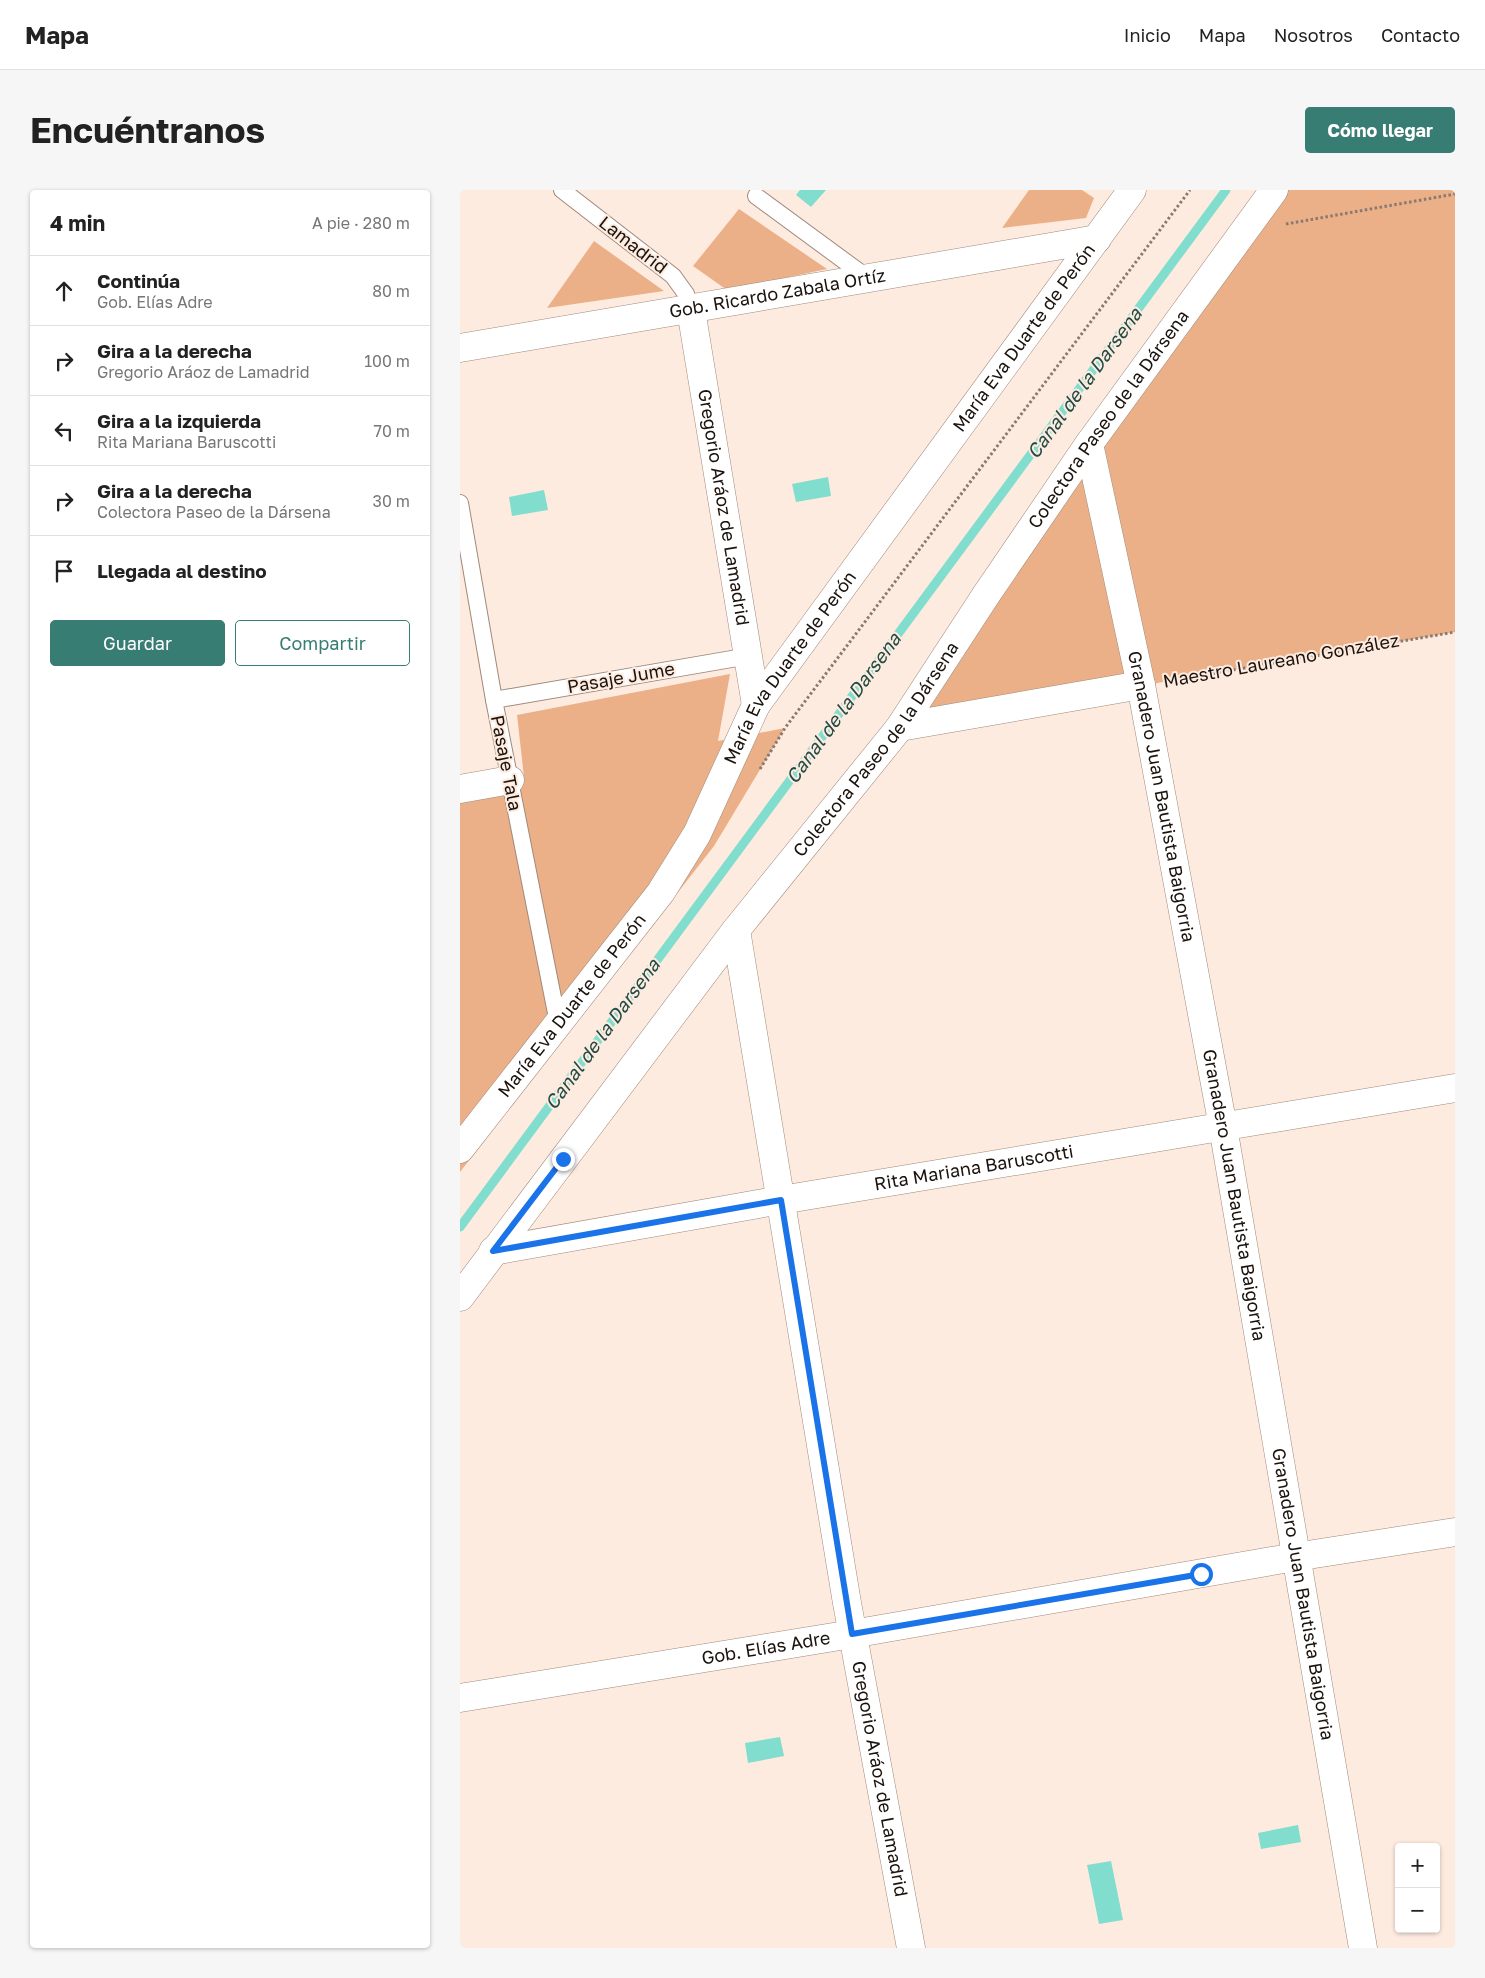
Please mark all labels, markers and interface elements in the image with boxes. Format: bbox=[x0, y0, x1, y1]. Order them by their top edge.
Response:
text: Mapa bbox=[25, 20, 89, 49]
text: Inicio bbox=[1124, 24, 1171, 46]
text: Mapa bbox=[1199, 24, 1246, 46]
text: Nosotros bbox=[1274, 24, 1353, 46]
text: Contacto bbox=[1381, 24, 1460, 46]
button: Cómo llegar bbox=[1305, 107, 1455, 153]
text: Encuéntranos bbox=[30, 109, 265, 151]
text: 4 min bbox=[50, 210, 105, 236]
street label: Lamadrid bbox=[595, 211, 672, 278]
text: A pie · 280 m bbox=[312, 213, 410, 233]
street label: María Eva Duarte de Perón bbox=[947, 239, 1099, 436]
street label: Gob. Ricardo Zabala Ortíz bbox=[667, 263, 887, 322]
text: Continúa bbox=[97, 269, 180, 292]
icon: ahead bbox=[50, 277, 78, 305]
text: 80 m bbox=[372, 281, 410, 301]
text: Gob. Elías Adre bbox=[97, 292, 213, 312]
water label: Canal de la Darsena bbox=[1021, 302, 1147, 463]
street label: Colectora Paseo de la Dársena bbox=[1023, 305, 1193, 532]
text: Gira a la derecha bbox=[97, 339, 252, 362]
icon: right bbox=[50, 347, 78, 375]
text: 100 m bbox=[364, 351, 410, 371]
text: Gregorio Aráoz de Lamadrid bbox=[97, 362, 310, 382]
street label: Gregorio Aráoz de Lamadrid bbox=[694, 387, 755, 627]
text: Gira a la izquierda bbox=[97, 409, 261, 432]
icon: left bbox=[50, 417, 78, 445]
text: 70 m bbox=[373, 421, 410, 441]
text: Rita Mariana Baruscotti bbox=[97, 432, 276, 452]
text: Gira a la derecha bbox=[97, 479, 252, 502]
icon: right bbox=[50, 487, 78, 515]
text: 30 m bbox=[373, 491, 410, 511]
text: Colectora Paseo de la Dársena bbox=[97, 502, 331, 522]
icon: arrive bbox=[50, 557, 78, 585]
text: Llegada al destino bbox=[97, 559, 267, 582]
street label: María Eva Duarte de Perón bbox=[718, 566, 860, 767]
button: Guardar bbox=[50, 620, 225, 666]
button: Compartir bbox=[235, 620, 410, 666]
water label: Canal de la Darsena bbox=[780, 627, 906, 788]
street label: Maestro Laureano González bbox=[1161, 628, 1401, 692]
street label: Colectora Paseo de la Dársena bbox=[788, 637, 963, 861]
street label: Granadero Juan Bautista Baigorria bbox=[1124, 649, 1200, 944]
street label: Pasaje Jume bbox=[565, 657, 676, 697]
street label: Pasaje Tala bbox=[487, 713, 527, 812]
street label: María Eva Duarte de Perón bbox=[493, 909, 650, 1101]
water label: Canal de la Darsena bbox=[539, 953, 665, 1114]
street label: Granadero Juan Bautista Baigorria bbox=[1199, 1047, 1271, 1342]
street label: Rita Mariana Baruscotti bbox=[872, 1140, 1075, 1194]
route end bbox=[552, 1148, 575, 1171]
street label: Granadero Juan Bautista Baigorria bbox=[1268, 1446, 1339, 1742]
route start bbox=[1190, 1563, 1213, 1586]
street label: Gob. Elías Adre bbox=[700, 1626, 832, 1668]
street label: Gregorio Aráoz de Lamadrid bbox=[848, 1659, 913, 1898]
map controls bbox=[1395, 1843, 1440, 1933]
button: + bbox=[1395, 1843, 1440, 1888]
button: − bbox=[1395, 1888, 1440, 1933]

